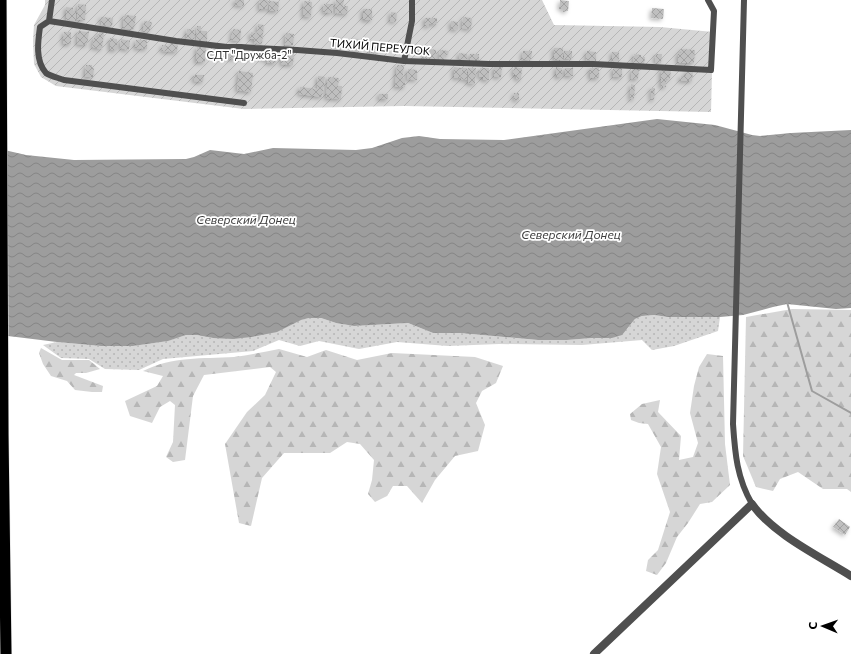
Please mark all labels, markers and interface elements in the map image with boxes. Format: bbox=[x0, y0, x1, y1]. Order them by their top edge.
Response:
street label: ТИХИЙ ПЕРЕУЛОК bbox=[329, 35, 431, 57]
park label: СДТ "Дружба-2" bbox=[206, 48, 292, 61]
water label: Северский Донец bbox=[196, 212, 296, 226]
water label: Северский Донец bbox=[521, 227, 621, 241]
north arrow bbox=[803, 606, 843, 646]
text: С bbox=[806, 621, 819, 630]

